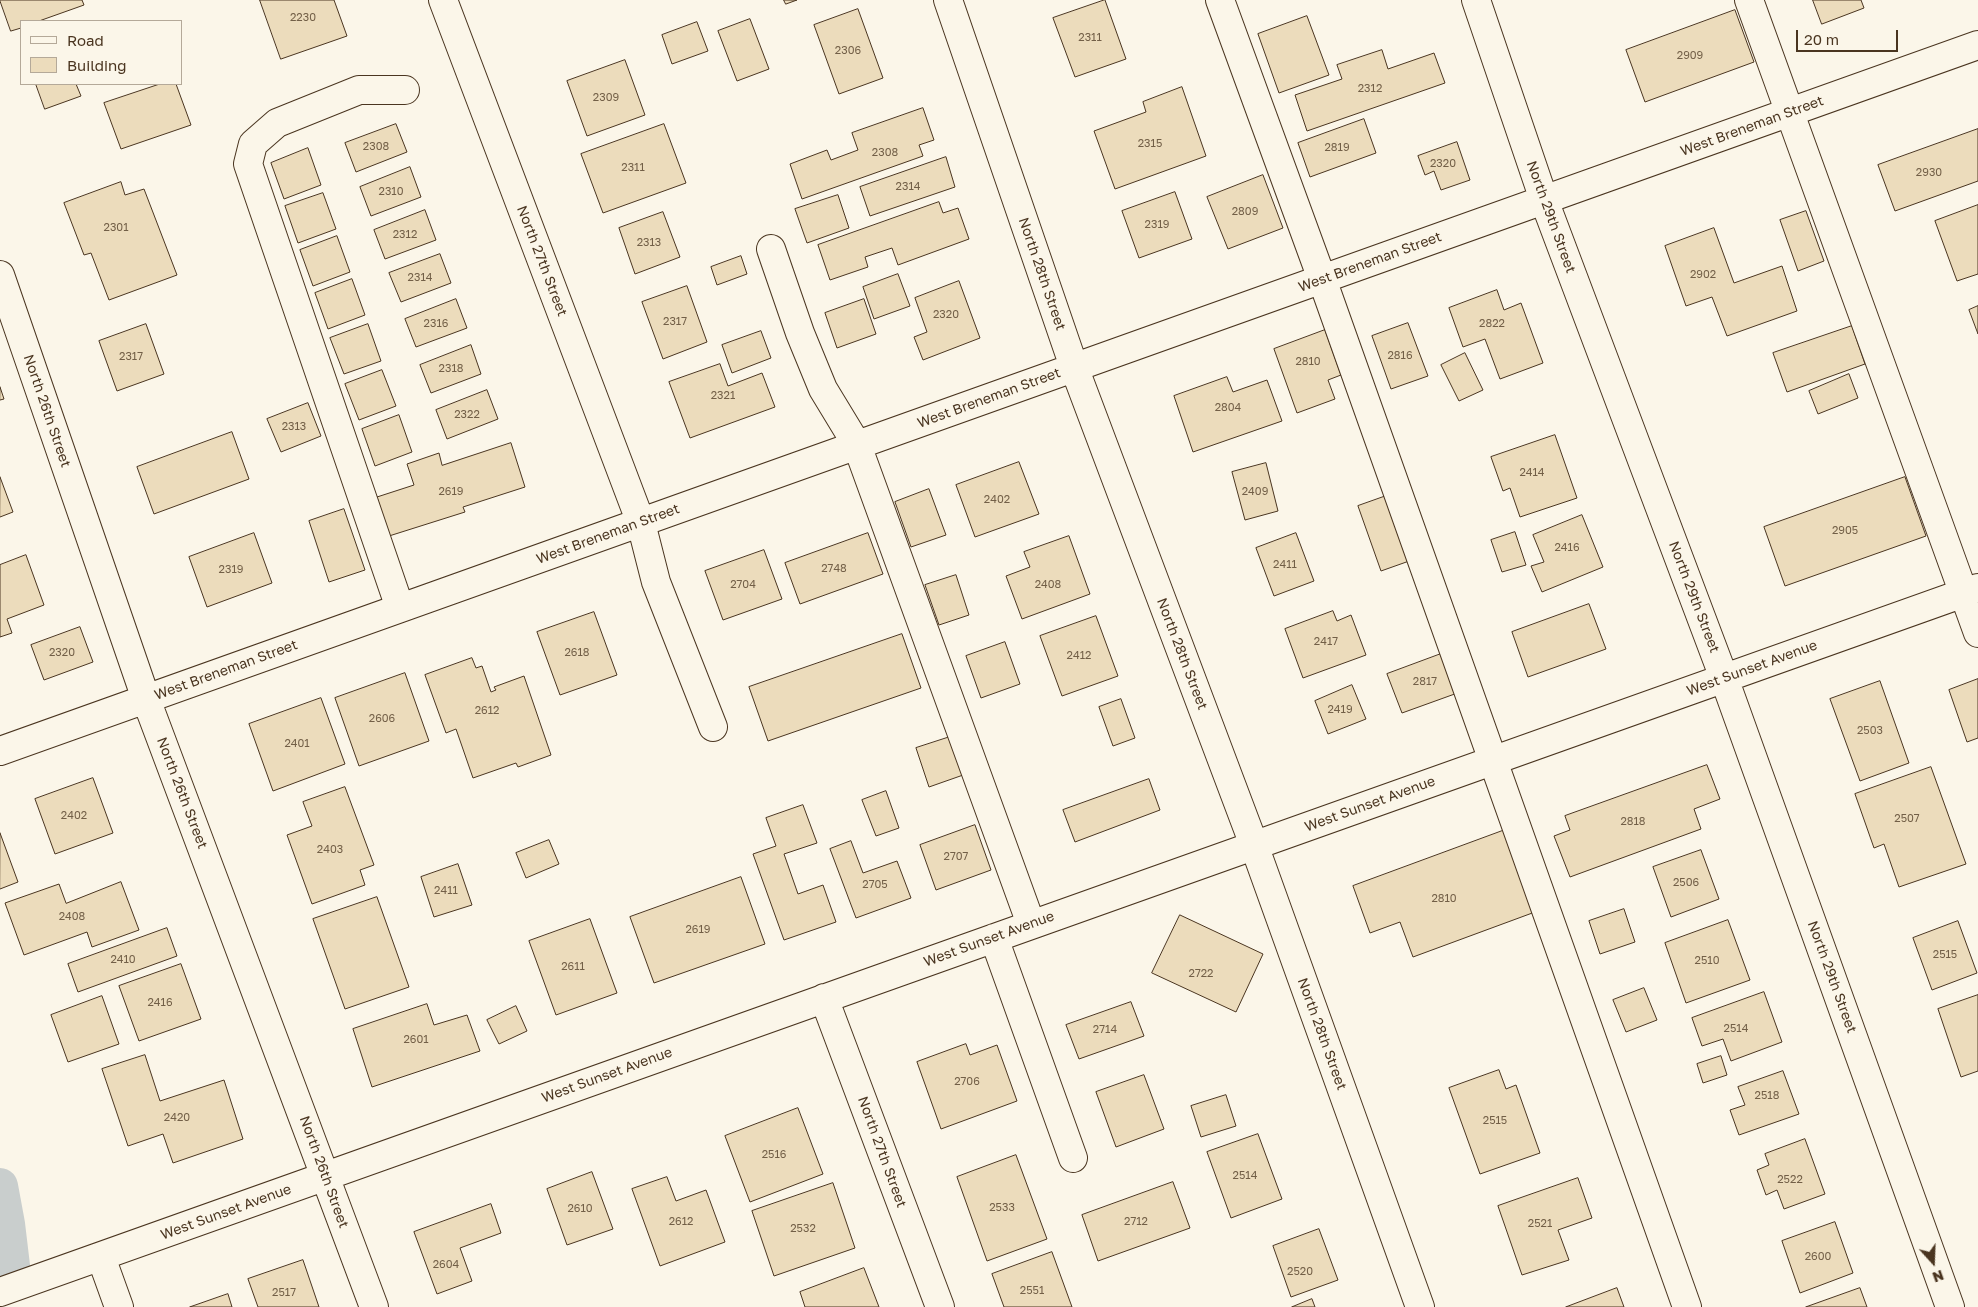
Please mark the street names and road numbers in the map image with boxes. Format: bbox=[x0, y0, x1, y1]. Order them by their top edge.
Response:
street label: West Breneman Street bbox=[1678, 92, 1826, 160]
street label: North 29th Street bbox=[1523, 159, 1579, 275]
street label: North 27th Street bbox=[513, 203, 571, 319]
street label: North 28th Street bbox=[1015, 215, 1069, 333]
street label: West Breneman Street bbox=[1296, 228, 1444, 296]
street label: North 26th Street bbox=[20, 352, 74, 470]
street label: West Breneman Street bbox=[915, 364, 1063, 432]
street label: West Breneman Street bbox=[534, 500, 682, 568]
street label: North 29th Street bbox=[1665, 539, 1723, 655]
street label: North 28th Street bbox=[1153, 596, 1211, 712]
street label: West Breneman Street bbox=[152, 636, 300, 704]
street label: West Sunset Avenue bbox=[1684, 637, 1820, 699]
street label: North 26th Street bbox=[153, 735, 211, 851]
street label: West Sunset Avenue bbox=[1302, 773, 1438, 835]
street label: West Sunset Avenue bbox=[921, 908, 1057, 970]
street label: North 29th Street bbox=[1804, 919, 1860, 1035]
street label: North 28th Street bbox=[1294, 976, 1350, 1092]
street label: West Sunset Avenue bbox=[539, 1044, 675, 1106]
street label: North 27th Street bbox=[854, 1094, 910, 1210]
street label: North 26th Street bbox=[296, 1114, 352, 1230]
street label: West Sunset Avenue bbox=[158, 1181, 294, 1243]

